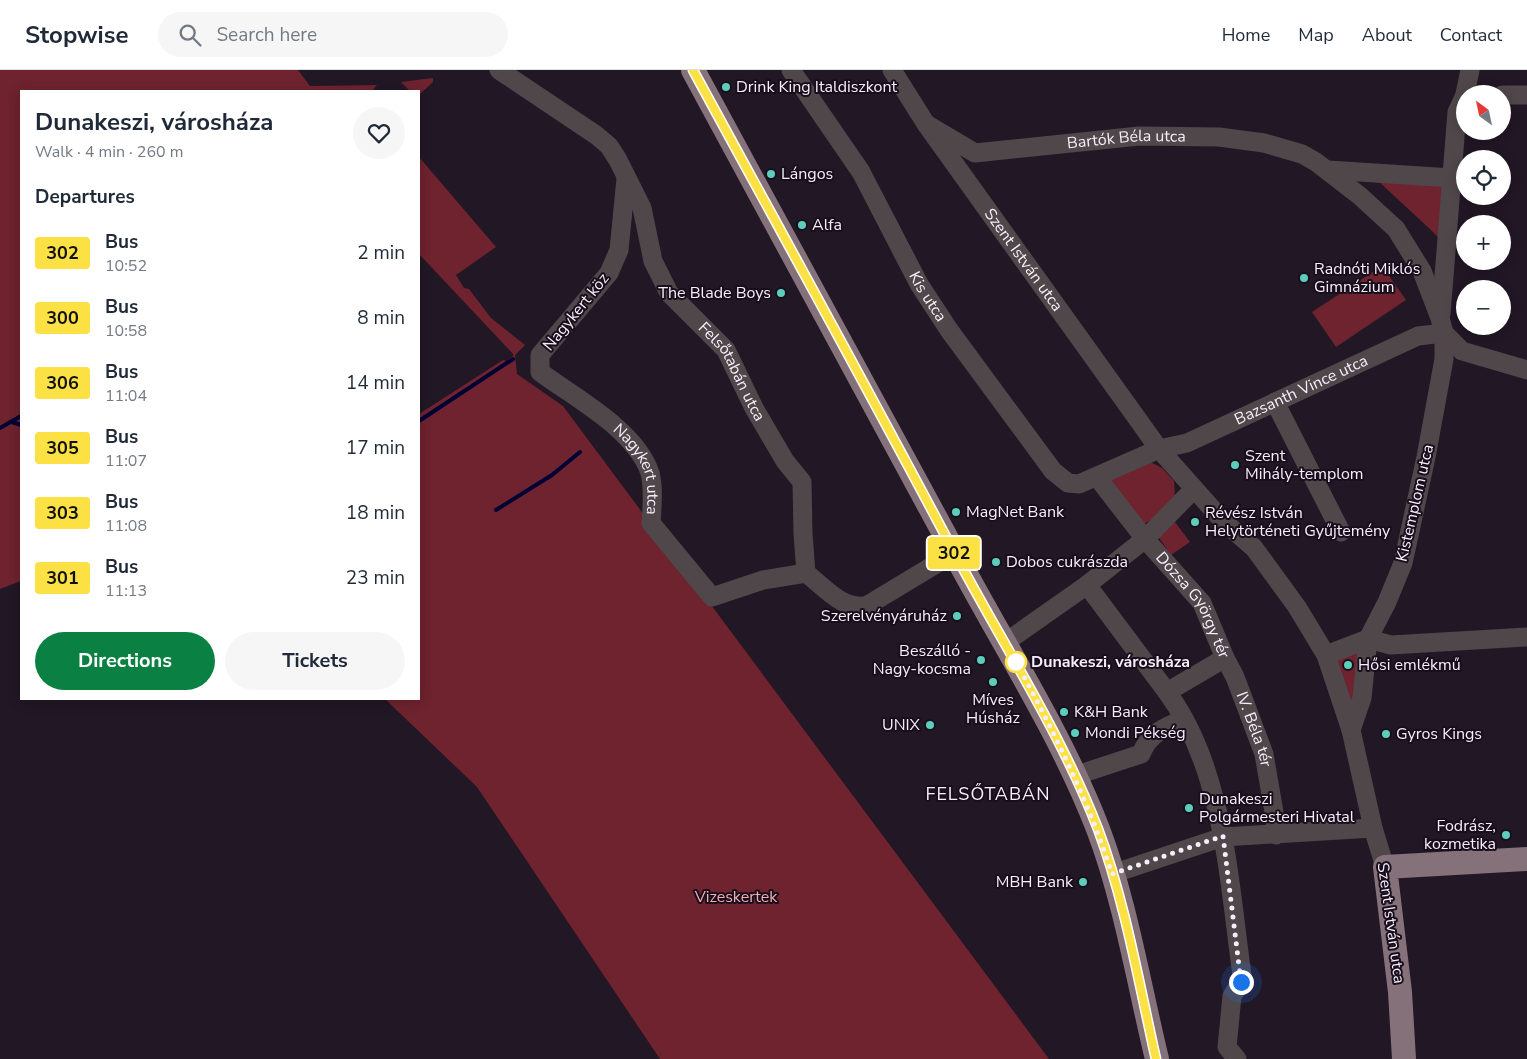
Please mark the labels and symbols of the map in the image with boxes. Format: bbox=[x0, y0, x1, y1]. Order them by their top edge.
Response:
place label: Drink King Italdiszkont bbox=[736, 76, 897, 98]
marker: Drink King Italdiszkont bbox=[720, 81, 732, 93]
north arrow bbox=[1456, 85, 1511, 140]
street label: Bartók Béla utca bbox=[1066, 125, 1186, 154]
place label: Lángos bbox=[781, 163, 833, 185]
marker: Lángos bbox=[765, 168, 777, 180]
street label: Szent István utca bbox=[979, 204, 1068, 316]
place label: Alfa bbox=[812, 214, 842, 236]
marker: Alfa bbox=[796, 219, 808, 231]
place label: Radnóti Miklós Gimnázium bbox=[1314, 258, 1420, 298]
street label: Kis utca bbox=[903, 268, 952, 326]
street label: Nagykert köz bbox=[538, 269, 614, 355]
marker: Radnóti Miklós Gimnázium bbox=[1298, 272, 1310, 284]
place label: The Blade Boys bbox=[658, 282, 771, 304]
marker: The Blade Boys bbox=[775, 287, 787, 299]
street label: Felsőtabán utca bbox=[693, 317, 770, 425]
street label: Bazsanth Vince utca bbox=[1231, 350, 1372, 431]
street label: Nagykert utca bbox=[608, 418, 663, 515]
street label: Kistemplom utca bbox=[1391, 442, 1439, 564]
place label: Szent Mihály-templom bbox=[1245, 445, 1364, 485]
marker: Szent Mihály-templom bbox=[1229, 459, 1241, 471]
place label: MagNet Bank bbox=[966, 501, 1065, 523]
place label: Révész István Helytörténeti Gyűjtemény bbox=[1205, 502, 1391, 542]
marker: MagNet Bank bbox=[950, 506, 962, 518]
marker: Révész István Helytörténeti Gyűjtemény bbox=[1189, 516, 1201, 528]
line badge: 302 bbox=[925, 537, 983, 569]
street label: Dózsa György tér bbox=[1150, 547, 1235, 662]
place label: Dobos cukrászda bbox=[1006, 551, 1128, 573]
marker: Dobos cukrászda bbox=[990, 556, 1002, 568]
place label: Szerelvényáruház bbox=[821, 605, 947, 627]
marker: Szerelvényáruház bbox=[951, 610, 963, 622]
place label: Beszálló - Nagy-kocsma bbox=[873, 640, 971, 680]
marker: Dunakeszi, városháza bbox=[1005, 651, 1027, 673]
place label: Dunakeszi, városháza bbox=[1031, 651, 1190, 673]
marker: Beszálló - Nagy-kocsma bbox=[975, 654, 987, 666]
place label: Hősi emlékmű bbox=[1358, 654, 1461, 676]
marker: Hősi emlékmű bbox=[1342, 659, 1354, 671]
marker: Míves Húsház bbox=[987, 676, 999, 688]
place label: Míves Húsház bbox=[966, 689, 1020, 729]
street label: IV. Béla tér bbox=[1231, 689, 1277, 769]
place label: K&H Bank bbox=[1074, 701, 1149, 723]
marker: K&H Bank bbox=[1058, 706, 1070, 718]
place label: UNIX bbox=[882, 714, 921, 736]
marker: UNIX bbox=[924, 719, 936, 731]
place label: Mondi Pékség bbox=[1085, 722, 1186, 744]
place label: Gyros Kings bbox=[1396, 723, 1482, 745]
marker: Mondi Pékség bbox=[1069, 727, 1081, 739]
marker: Gyros Kings bbox=[1380, 728, 1392, 740]
district label: FELSŐTABÁN bbox=[926, 782, 1050, 806]
place label: Dunakeszi Polgármesteri Hivatal bbox=[1199, 788, 1355, 828]
marker: Dunakeszi Polgármesteri Hivatal bbox=[1183, 802, 1195, 814]
place label: Fodrász, kozmetika bbox=[1424, 815, 1496, 855]
marker: Fodrász, kozmetika bbox=[1500, 829, 1512, 841]
street label: Szent István utca bbox=[1372, 861, 1410, 985]
place label: MBH Bank bbox=[996, 871, 1074, 893]
marker: MBH Bank bbox=[1077, 876, 1089, 888]
park label: Vizeskertek bbox=[694, 886, 778, 908]
your location bbox=[1229, 970, 1254, 995]

